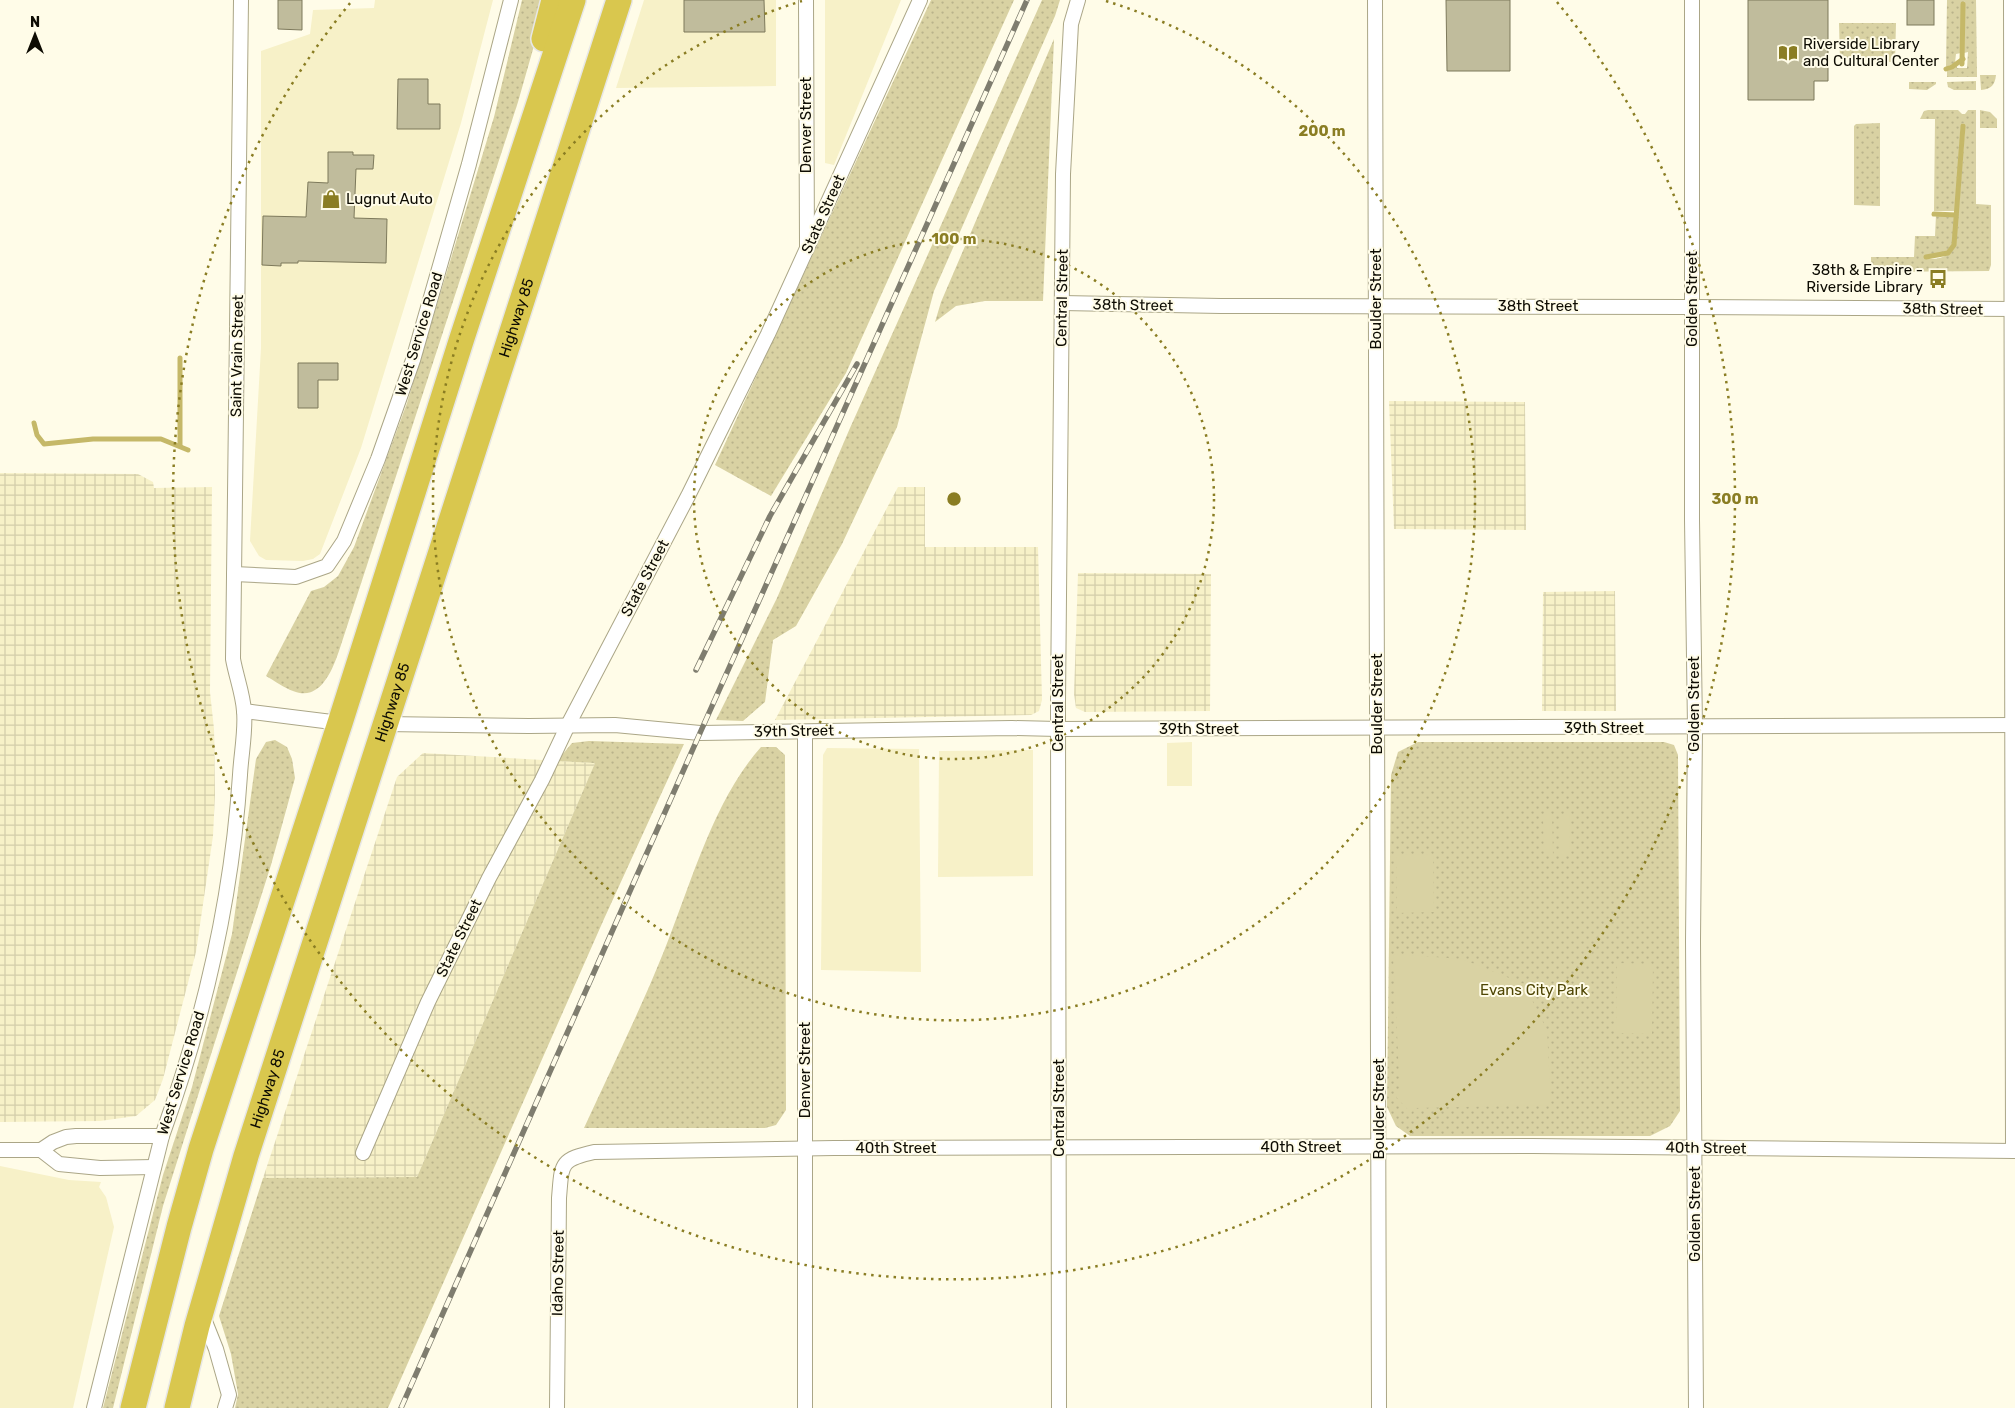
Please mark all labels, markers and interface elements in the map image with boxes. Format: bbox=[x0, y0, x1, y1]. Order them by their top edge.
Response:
north arrow bbox=[10, 10, 60, 60]
text: N bbox=[30, 14, 40, 31]
place label: Riverside Library and Cultural Center bbox=[1803, 35, 1939, 70]
library icon: Riverside Library and Cultural Center bbox=[1777, 42, 1799, 64]
street label: Denver Street bbox=[797, 77, 815, 173]
text: 200 m bbox=[1298, 122, 1346, 140]
street label: State Street bbox=[798, 172, 849, 256]
shop icon: Lugnut Auto bbox=[320, 188, 342, 210]
place label: Lugnut Auto bbox=[346, 190, 433, 208]
text: 100 m bbox=[932, 230, 976, 248]
street label: Boulder Street bbox=[1367, 248, 1385, 350]
street label: Central Street bbox=[1052, 249, 1072, 347]
street label: Golden Street bbox=[1683, 251, 1701, 347]
place label: 38th & Empire - Riverside Library bbox=[1806, 261, 1923, 296]
bus stop icon: 38th & Empire - Riverside Library bbox=[1927, 268, 1949, 290]
street label: West Service Road bbox=[392, 270, 446, 398]
street label: Highway 85 bbox=[495, 276, 538, 360]
street label: Saint Vrain Street bbox=[227, 295, 247, 417]
street label: 38th Street bbox=[1093, 295, 1174, 315]
street label: 38th Street bbox=[1498, 297, 1578, 315]
street label: 38th Street bbox=[1903, 299, 1984, 319]
centre of rings bbox=[945, 490, 963, 508]
text: 300 m bbox=[1711, 490, 1759, 508]
street label: State Street bbox=[617, 536, 673, 620]
street label: Boulder Street bbox=[1368, 653, 1386, 755]
street label: Central Street bbox=[1049, 654, 1067, 752]
street label: Golden Street bbox=[1685, 656, 1703, 752]
street label: Highway 85 bbox=[371, 660, 414, 744]
street label: 39th Street bbox=[1564, 719, 1644, 737]
street label: 39th Street bbox=[1159, 720, 1239, 738]
street label: 39th Street bbox=[754, 721, 834, 741]
street label: State Street bbox=[432, 896, 486, 980]
park label: Evans City Park bbox=[1480, 981, 1588, 999]
street label: West Service Road bbox=[154, 1009, 208, 1137]
street label: Denver Street bbox=[796, 1022, 814, 1118]
street label: Highway 85 bbox=[246, 1047, 289, 1131]
street label: Boulder Street bbox=[1370, 1058, 1388, 1160]
street label: Central Street bbox=[1050, 1059, 1068, 1157]
street label: 40th Street bbox=[1261, 1138, 1342, 1156]
street label: 40th Street bbox=[1665, 1138, 1747, 1158]
street label: 40th Street bbox=[856, 1139, 937, 1157]
street label: Golden Street bbox=[1686, 1166, 1704, 1262]
street label: Idaho Street bbox=[548, 1230, 568, 1316]

